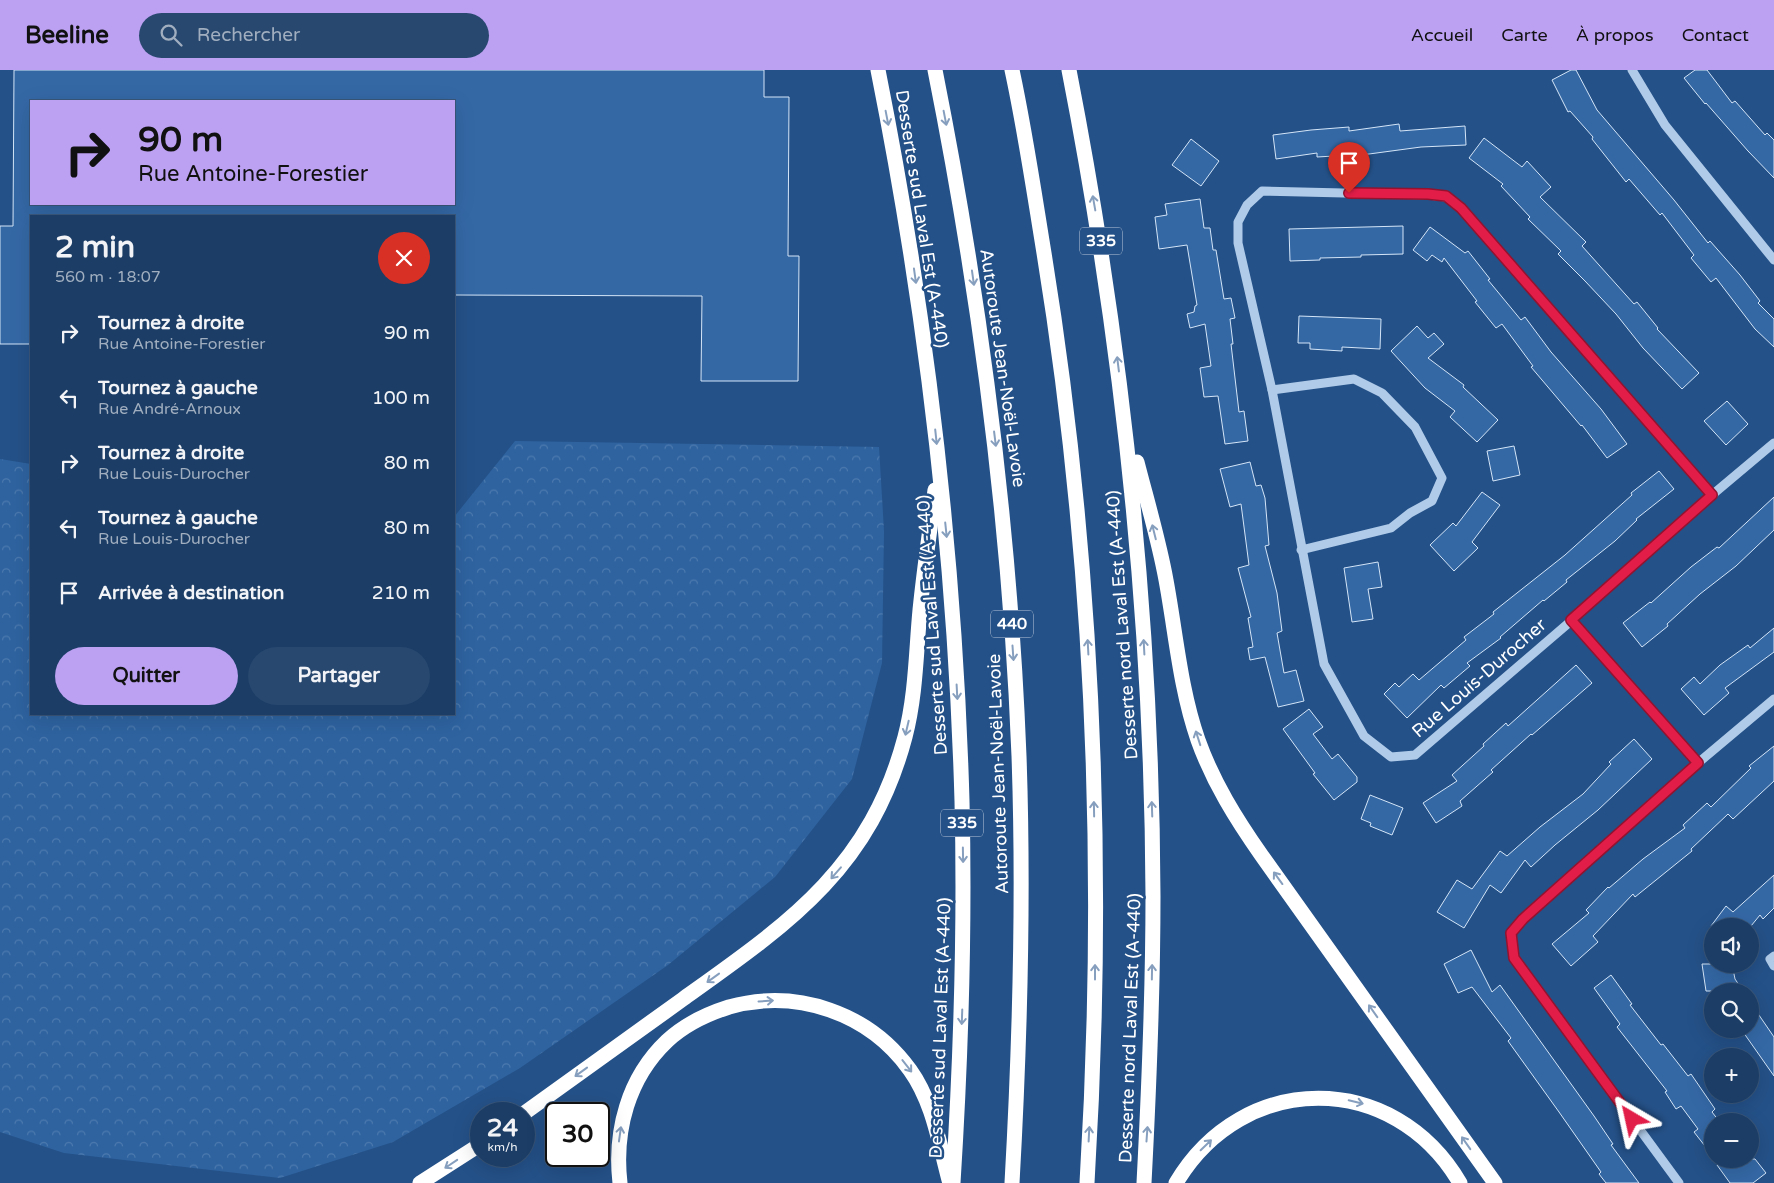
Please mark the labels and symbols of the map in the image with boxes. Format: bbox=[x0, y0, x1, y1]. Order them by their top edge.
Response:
street label: Desserte sud Laval Est (A-440) bbox=[891, 88, 953, 350]
one-way arrow bbox=[883, 109, 893, 125]
one-way arrow bbox=[941, 109, 950, 125]
pin bbox=[1328, 142, 1370, 193]
one-way arrow bbox=[1089, 196, 1099, 212]
road number: 335 bbox=[1080, 228, 1122, 255]
street label: Autoroute Jean-Noël-Lavoie bbox=[975, 247, 1031, 489]
one-way arrow bbox=[910, 267, 920, 283]
one-way arrow bbox=[968, 270, 978, 286]
one-way arrow bbox=[1113, 357, 1123, 373]
one-way arrow bbox=[931, 429, 941, 445]
one-way arrow bbox=[990, 431, 1000, 447]
street label: Desserte nord Laval Est (A-440) bbox=[1102, 490, 1142, 760]
street label: Desserte sud Laval Est (A-440) bbox=[912, 494, 952, 756]
one-way arrow bbox=[941, 522, 950, 538]
one-way arrow bbox=[1149, 524, 1158, 540]
road number: 440 bbox=[991, 610, 1033, 638]
street label: Rue Louis-Durocher bbox=[1407, 614, 1551, 742]
one-way arrow bbox=[1083, 639, 1092, 655]
one-way arrow bbox=[1140, 639, 1149, 655]
one-way arrow bbox=[1009, 645, 1018, 661]
street label: Autoroute Jean-Noël-Lavoie bbox=[983, 653, 1013, 895]
one-way arrow bbox=[953, 684, 962, 700]
one-way arrow bbox=[902, 720, 911, 736]
one-way arrow bbox=[1193, 731, 1202, 746]
one-way arrow bbox=[1090, 802, 1099, 818]
one-way arrow bbox=[1147, 802, 1156, 818]
road number: 335 bbox=[941, 810, 983, 836]
one-way arrow bbox=[958, 846, 967, 862]
one-way arrow bbox=[830, 866, 842, 879]
one-way arrow bbox=[1273, 871, 1283, 885]
street label: Desserte nord Laval Est (A-440) bbox=[1114, 893, 1146, 1163]
street label: Desserte sud Laval Est (A-440) bbox=[924, 897, 956, 1159]
one-way arrow bbox=[1090, 964, 1100, 980]
one-way arrow bbox=[1147, 964, 1157, 980]
one-way arrow bbox=[706, 973, 720, 983]
one-way arrow bbox=[757, 996, 773, 1006]
one-way arrow bbox=[1368, 1004, 1378, 1018]
one-way arrow bbox=[957, 1009, 966, 1025]
one-way arrow bbox=[901, 1059, 912, 1072]
one-way arrow bbox=[575, 1067, 588, 1078]
position arrow bbox=[1605, 1092, 1657, 1144]
one-way arrow bbox=[1348, 1098, 1364, 1107]
speed limit sign: 30 bbox=[545, 1102, 610, 1167]
one-way arrow bbox=[615, 1127, 625, 1143]
one-way arrow bbox=[1085, 1127, 1094, 1143]
one-way arrow bbox=[1142, 1127, 1151, 1143]
one-way arrow bbox=[1461, 1136, 1471, 1150]
one-way arrow bbox=[1200, 1139, 1213, 1151]
one-way arrow bbox=[445, 1159, 459, 1169]

